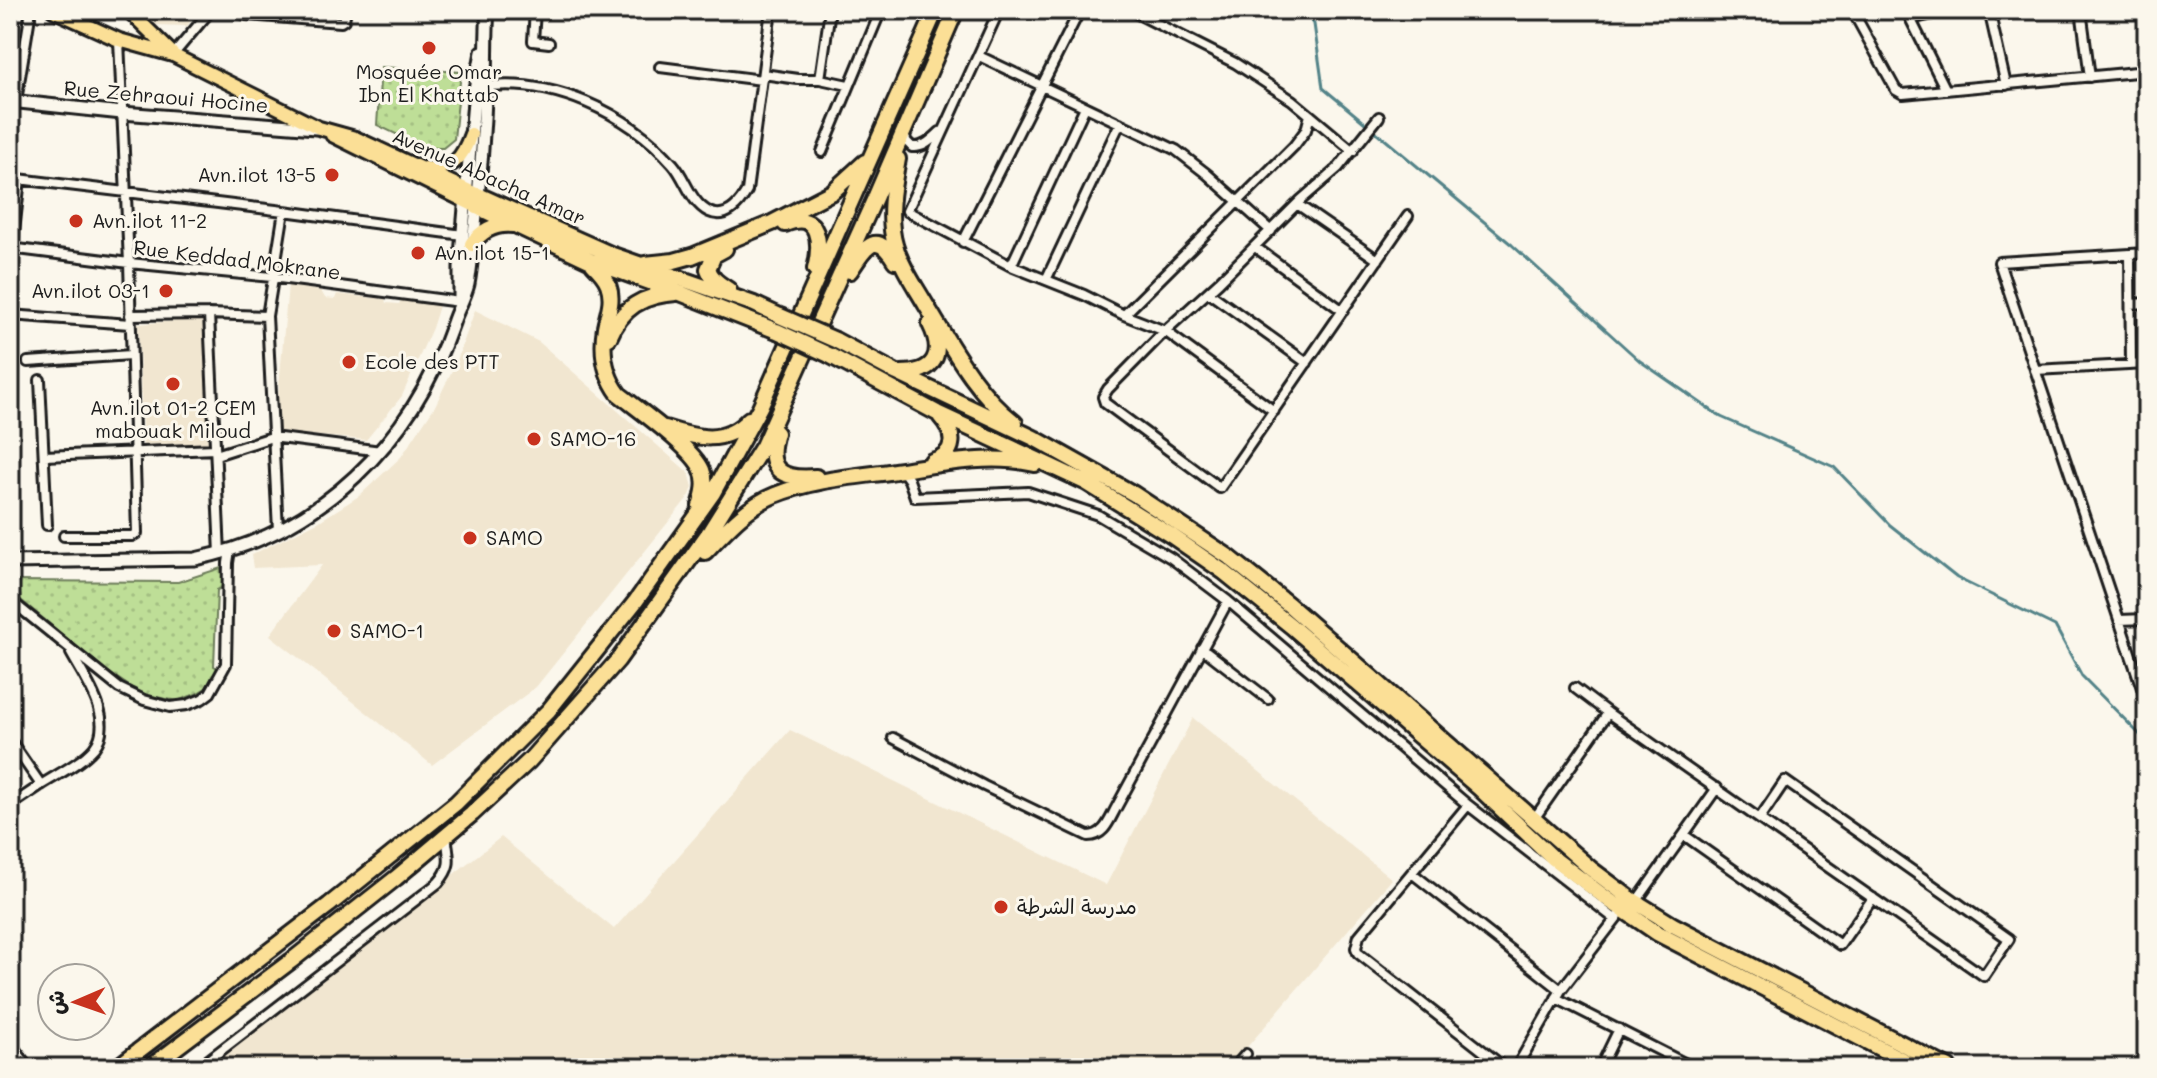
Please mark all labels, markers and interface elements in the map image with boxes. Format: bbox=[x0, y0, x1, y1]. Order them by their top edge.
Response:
marker: Mosquée Omar Ibn El Khattab bbox=[420, 39, 438, 57]
place label: Mosquée Omar Ibn El Khattab bbox=[356, 58, 502, 107]
street label: Rue Zehraoui Hocine bbox=[63, 74, 269, 118]
street label: Avenue Abacha Amar bbox=[389, 122, 590, 230]
place label: Avn.ilot 13-5 bbox=[198, 161, 316, 187]
marker: Avn.ilot 13-5 bbox=[323, 166, 341, 184]
place label: Avn.ilot 11-2 bbox=[92, 207, 207, 233]
marker: Avn.ilot 11-2 bbox=[67, 212, 85, 230]
street label: Rue Keddad Mokrane bbox=[132, 233, 342, 285]
place label: Avn.ilot 15-1 bbox=[434, 239, 550, 265]
marker: Avn.ilot 15-1 bbox=[409, 244, 427, 262]
place label: Avn.ilot 03-1 bbox=[31, 277, 150, 303]
marker: Avn.ilot 03-1 bbox=[157, 282, 175, 300]
place label: Ecole des PTT bbox=[365, 348, 500, 374]
marker: Ecole des PTT bbox=[340, 353, 358, 371]
marker: Avn.ilot 01-2 CEM mabouak Miloud bbox=[164, 375, 182, 393]
place label: Avn.ilot 01-2 CEM mabouak Miloud bbox=[90, 394, 256, 443]
place label: SAMO-16 bbox=[550, 425, 636, 451]
marker: SAMO-16 bbox=[525, 430, 543, 448]
place label: SAMO bbox=[486, 524, 543, 550]
marker: SAMO bbox=[461, 529, 479, 547]
place label: SAMO-1 bbox=[350, 617, 424, 643]
marker: SAMO-1 bbox=[325, 622, 343, 640]
place label: مدرسة الشرطة bbox=[1017, 893, 1137, 919]
marker: مدرسة الشرطة bbox=[992, 898, 1010, 916]
north arrow bbox=[36, 962, 116, 1042]
text: ش bbox=[41, 990, 70, 1015]

